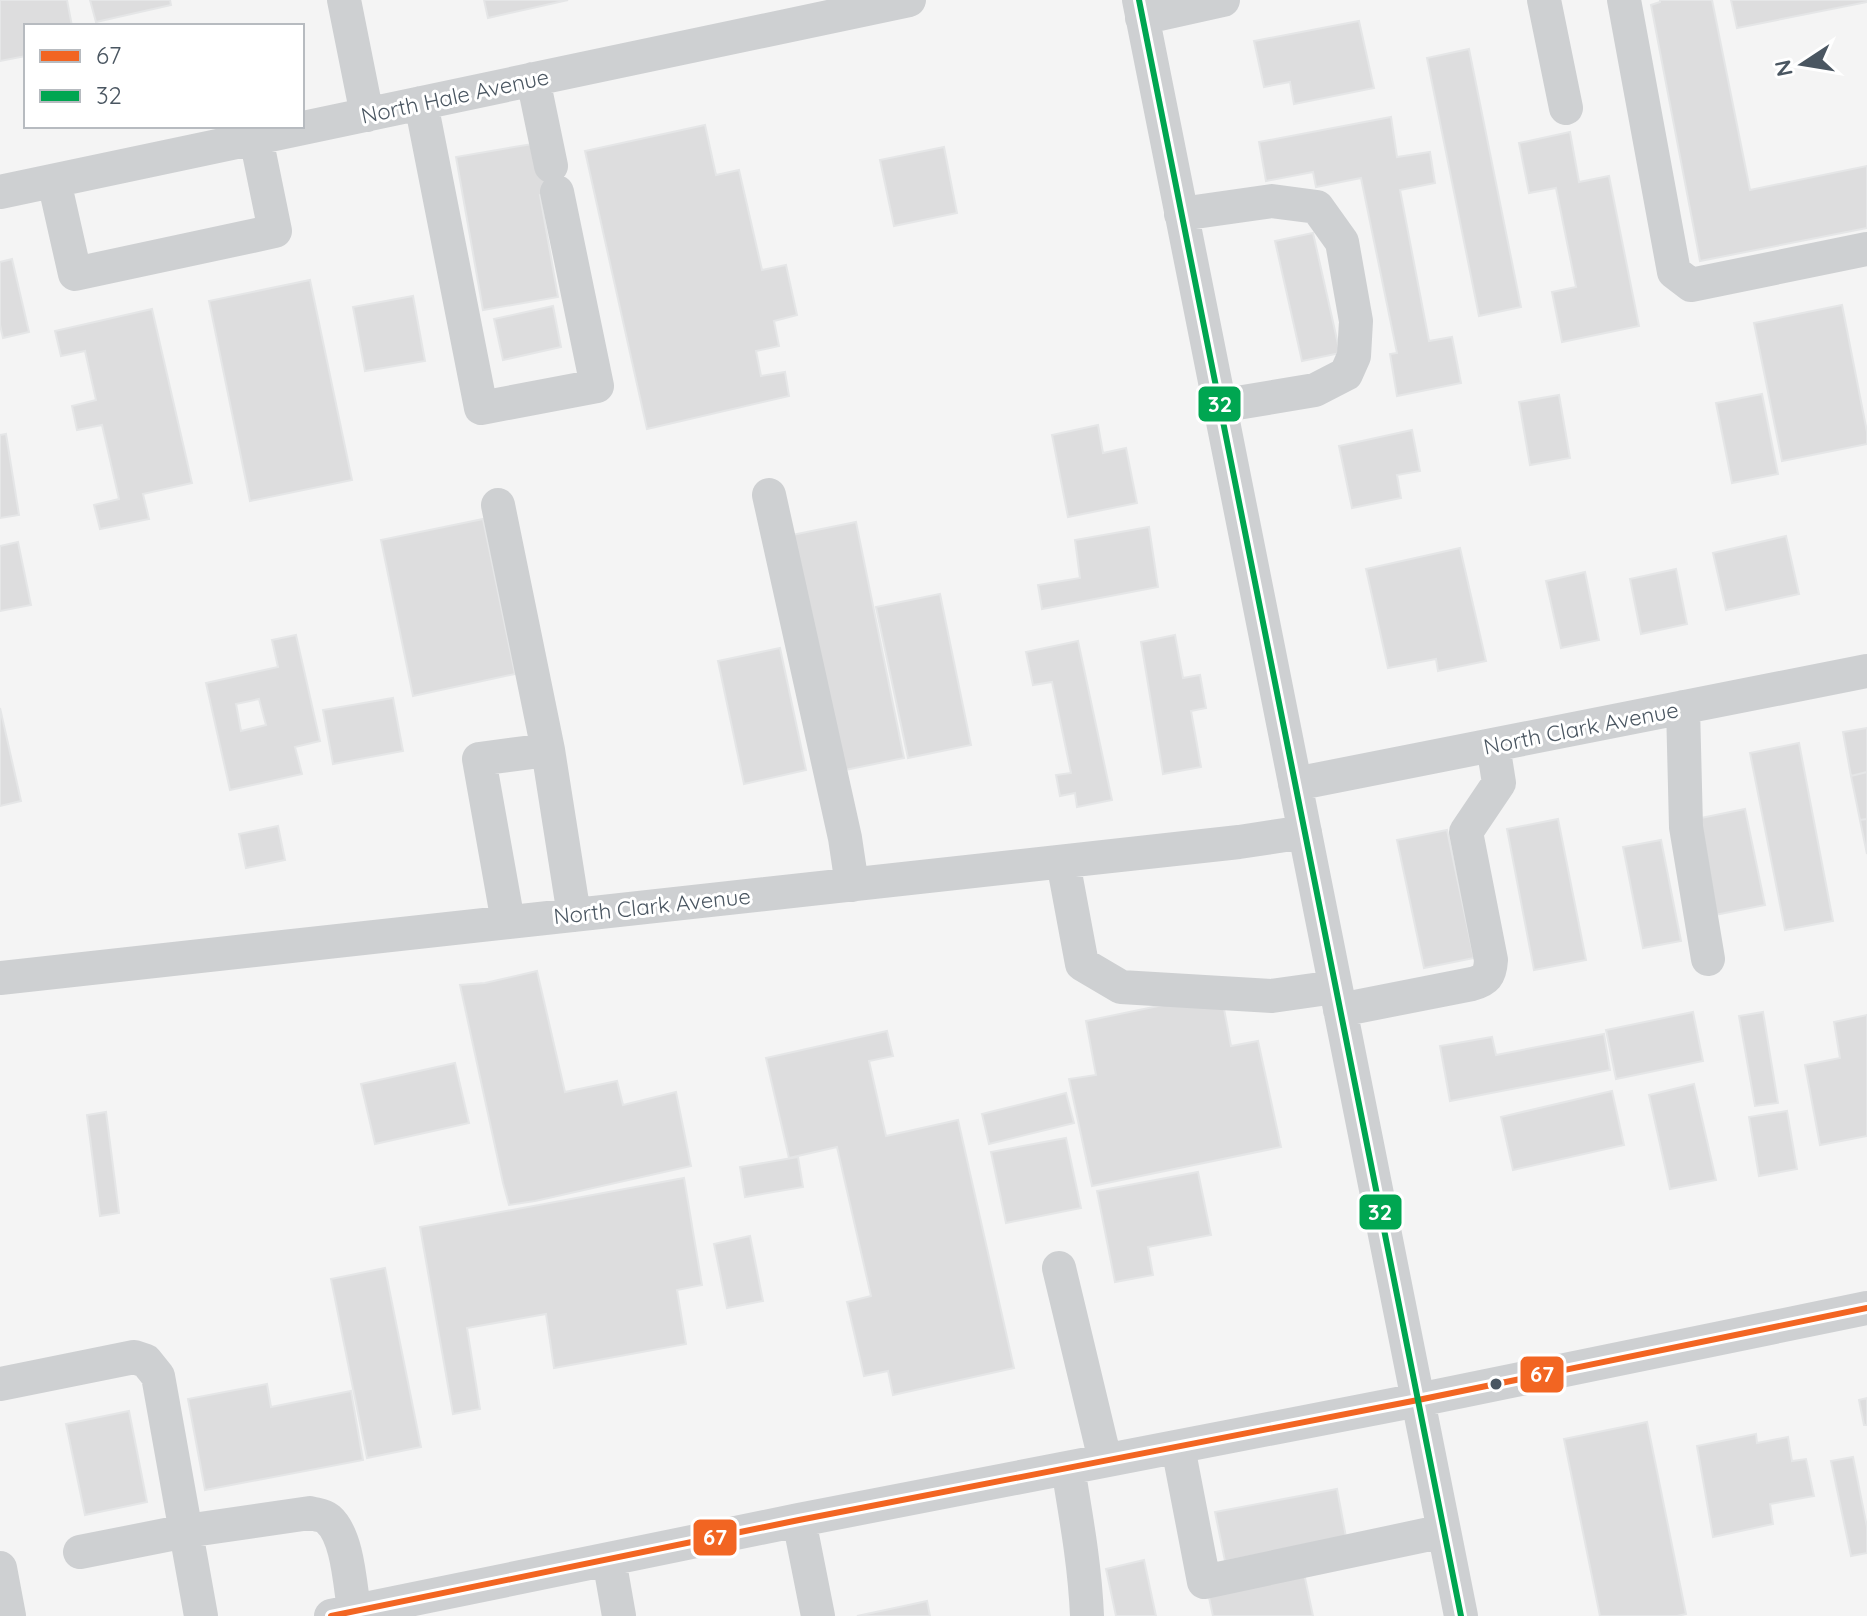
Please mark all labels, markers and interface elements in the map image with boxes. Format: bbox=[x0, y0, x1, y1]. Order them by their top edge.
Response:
legend bbox=[24, 24, 304, 128]
north arrow bbox=[1763, 24, 1843, 104]
text: 67 bbox=[96, 40, 121, 70]
text: N bbox=[1768, 57, 1799, 79]
street label: North Hale Avenue bbox=[358, 62, 552, 130]
text: 32 bbox=[96, 80, 122, 110]
line badge: 32 bbox=[1197, 385, 1242, 423]
text: 32 bbox=[1208, 390, 1232, 418]
street label: North Clark Avenue bbox=[1481, 695, 1681, 761]
street label: North Clark Avenue bbox=[552, 882, 752, 930]
line badge: 32 bbox=[1358, 1193, 1403, 1231]
text: 32 bbox=[1368, 1198, 1392, 1226]
line badge: 67 bbox=[1519, 1355, 1565, 1394]
text: 67 bbox=[1530, 1360, 1554, 1388]
unlabelled marker bbox=[1488, 1376, 1504, 1392]
line badge: 67 bbox=[692, 1518, 738, 1557]
text: 67 bbox=[703, 1523, 727, 1551]

